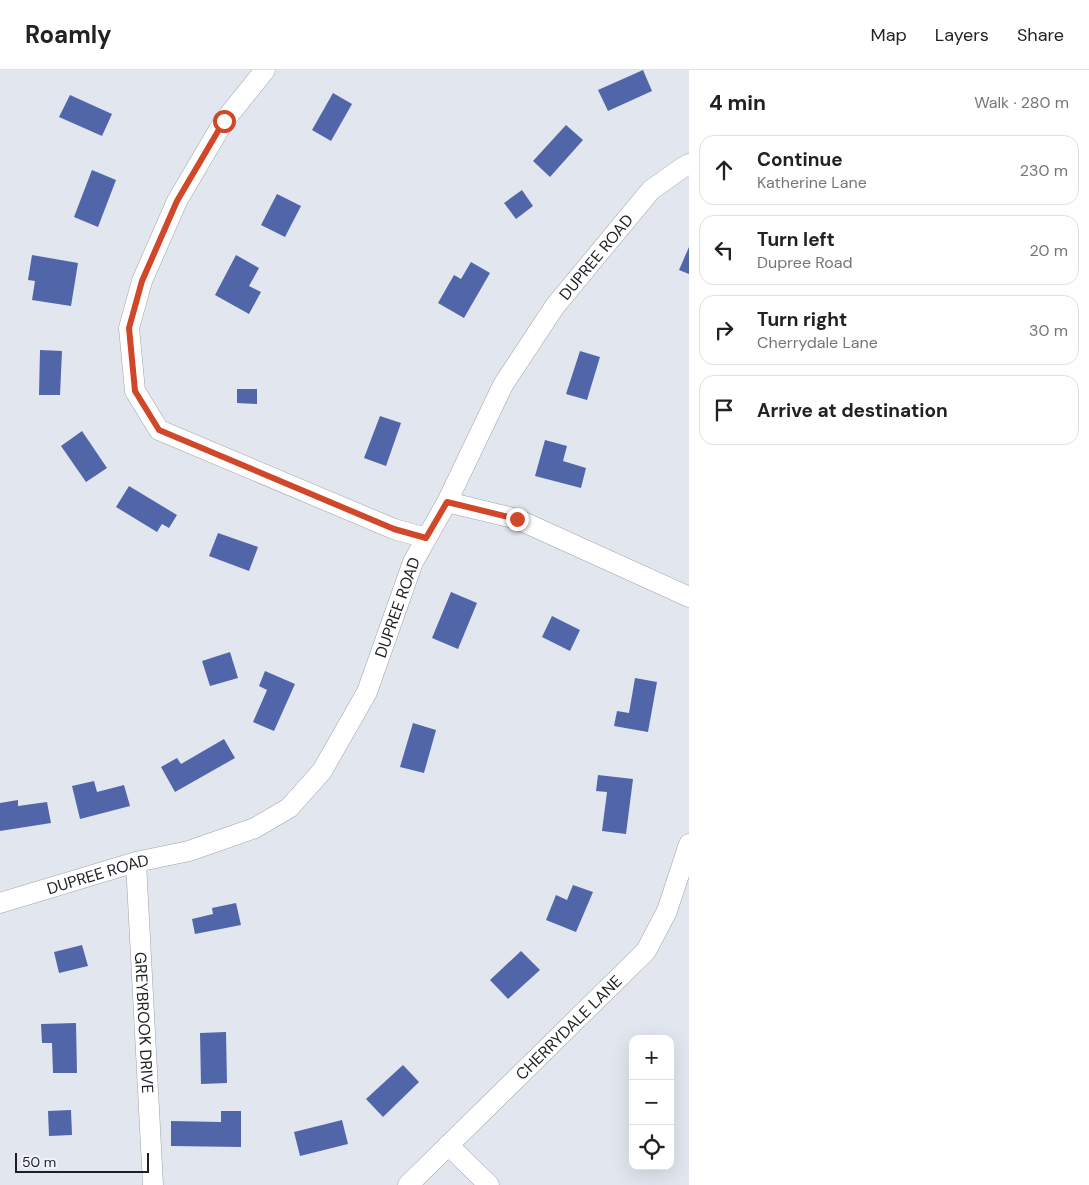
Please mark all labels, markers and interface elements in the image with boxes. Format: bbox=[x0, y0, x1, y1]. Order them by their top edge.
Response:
text: Roamly bbox=[25, 19, 112, 50]
text: Map bbox=[871, 23, 907, 47]
text: Layers bbox=[935, 23, 989, 47]
text: Share bbox=[1017, 23, 1064, 47]
text: 4 min bbox=[709, 89, 766, 117]
text: Walk · 280 m bbox=[974, 92, 1069, 113]
route start bbox=[213, 110, 236, 133]
text: Continue bbox=[757, 147, 843, 172]
icon: ahead bbox=[710, 156, 738, 184]
text: 230 m bbox=[1020, 160, 1068, 181]
text: Katherine Lane bbox=[757, 172, 867, 193]
street label: DUPREE ROAD bbox=[554, 210, 638, 304]
text: Turn left bbox=[757, 227, 835, 252]
icon: left bbox=[710, 236, 738, 264]
text: 20 m bbox=[1029, 240, 1068, 261]
text: Dupree Road bbox=[757, 252, 853, 273]
text: Turn right bbox=[757, 307, 847, 332]
icon: right bbox=[710, 316, 738, 344]
text: 30 m bbox=[1029, 320, 1068, 341]
text: Cherrydale Lane bbox=[757, 332, 878, 353]
icon: arrive bbox=[710, 396, 738, 424]
text: Arrive at destination bbox=[757, 398, 948, 423]
route end bbox=[506, 508, 529, 531]
street label: DUPREE ROAD bbox=[370, 554, 425, 661]
street label: DUPREE ROAD bbox=[44, 850, 151, 899]
street label: GREYBROOK DRIVE bbox=[130, 952, 158, 1094]
street label: CHERRYDALE LANE bbox=[511, 971, 626, 1085]
map controls bbox=[629, 1035, 674, 1170]
button: + bbox=[629, 1035, 674, 1080]
button: − bbox=[629, 1080, 674, 1125]
button: locate bbox=[629, 1125, 674, 1170]
scale bar bbox=[15, 1150, 149, 1173]
text: 50 m bbox=[22, 1153, 56, 1171]

